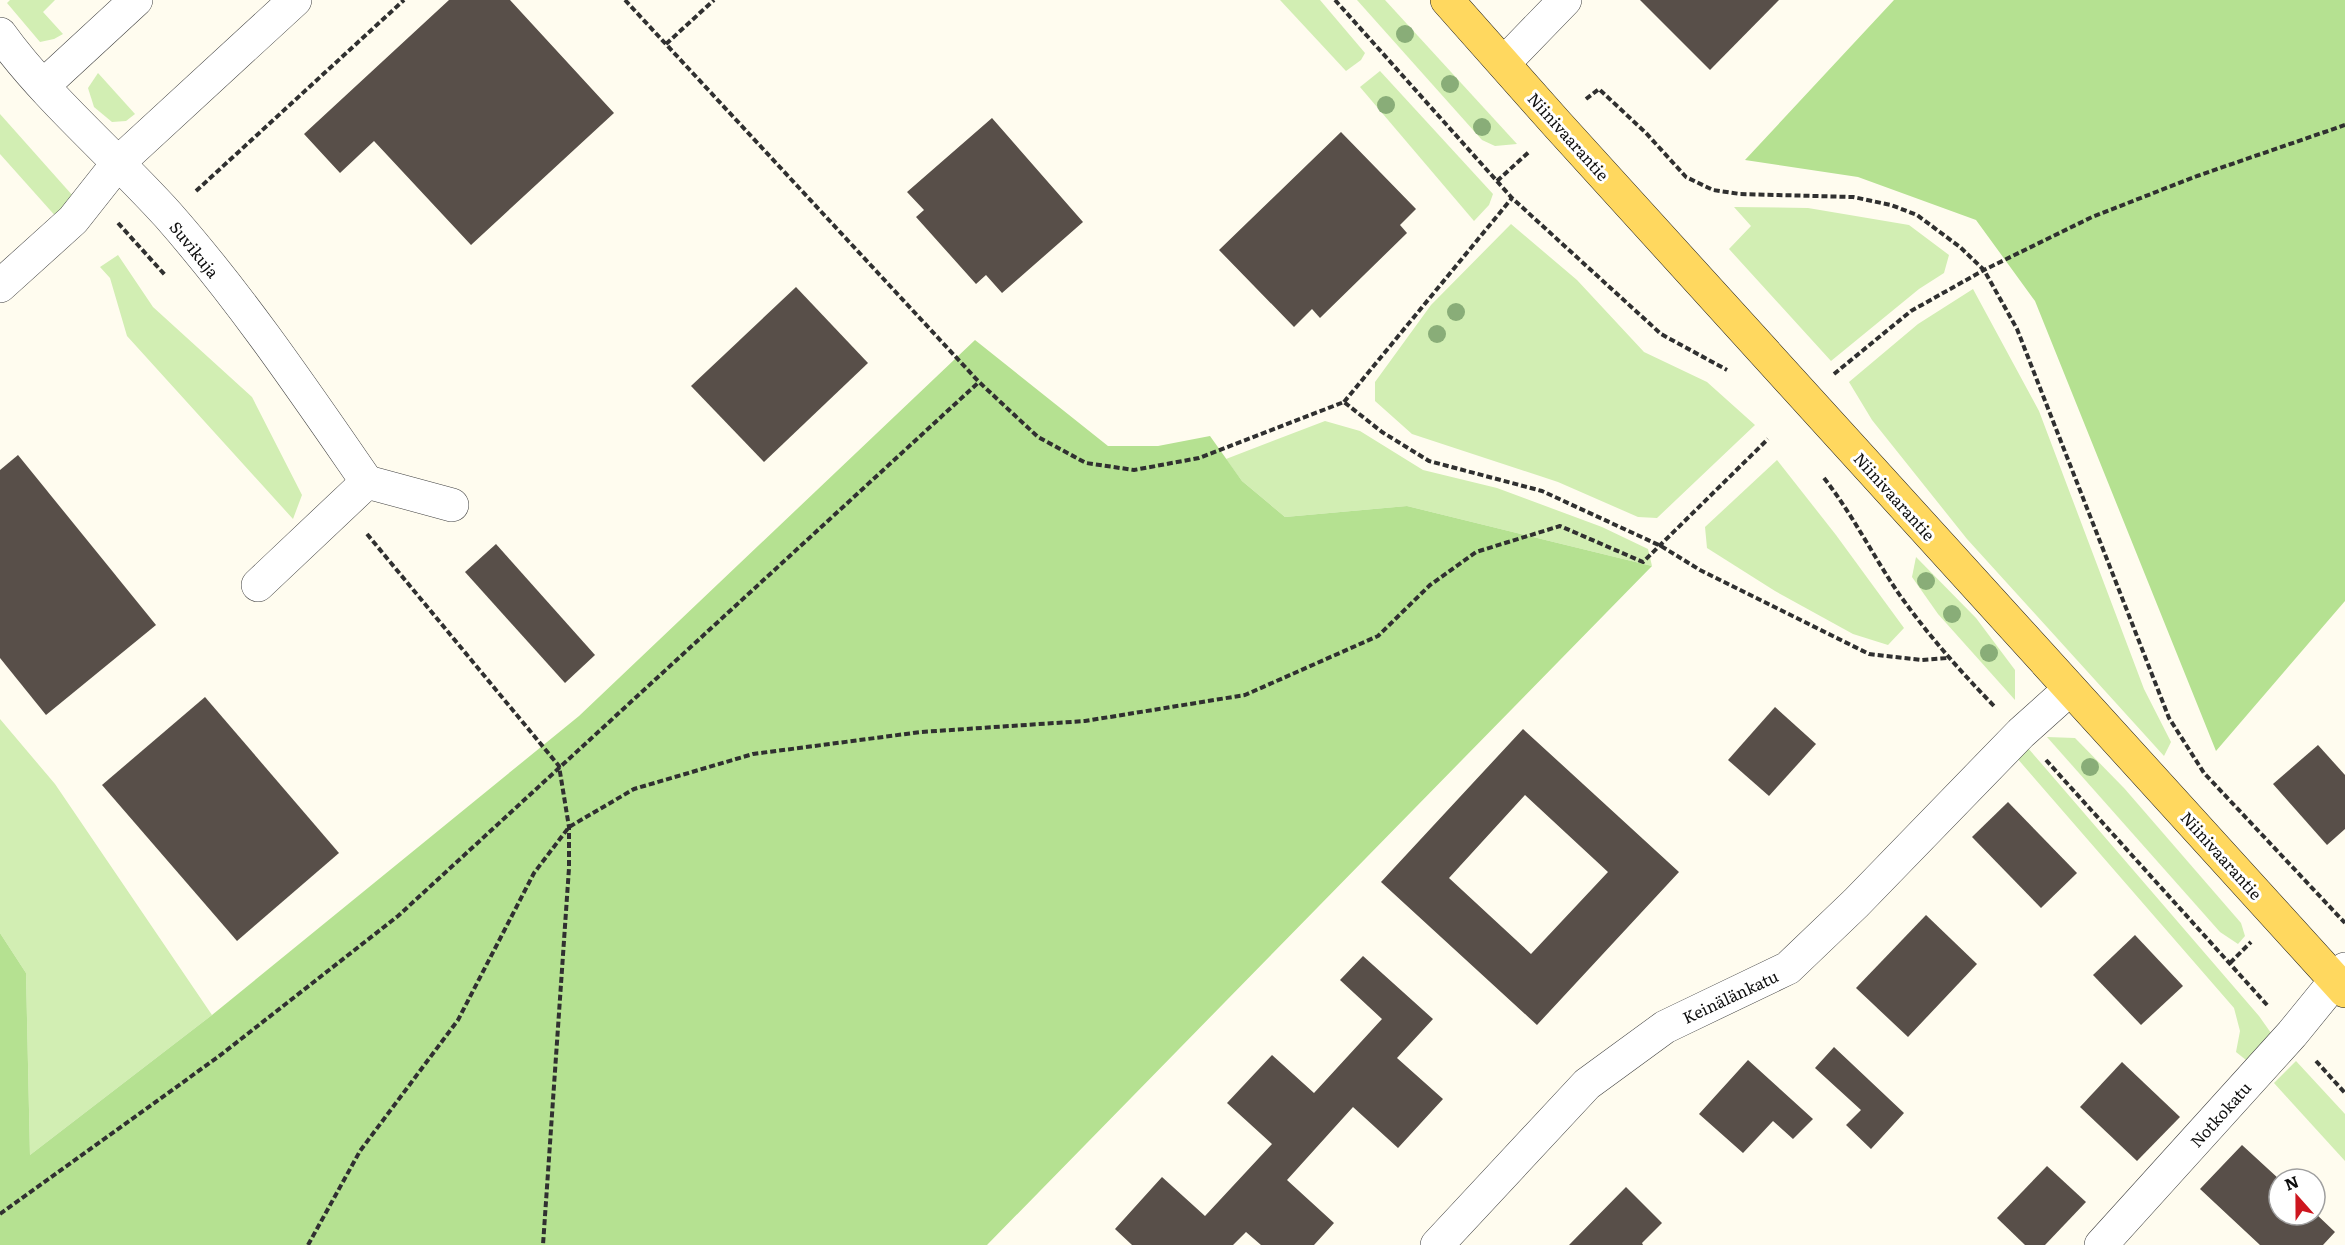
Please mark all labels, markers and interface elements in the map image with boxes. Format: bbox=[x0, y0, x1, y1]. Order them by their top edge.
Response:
street label: Niinivaarantie bbox=[1523, 87, 1615, 185]
street label: Suvikuja bbox=[165, 215, 226, 283]
street label: Niinivaarantie bbox=[1849, 447, 1941, 545]
street label: Niinivaarantie bbox=[2176, 806, 2268, 904]
street label: Keinälänkatu bbox=[1678, 963, 1782, 1029]
street label: Notkokatu bbox=[2184, 1076, 2256, 1152]
north arrow bbox=[2267, 1167, 2327, 1227]
text: N bbox=[2281, 1168, 2302, 1196]

